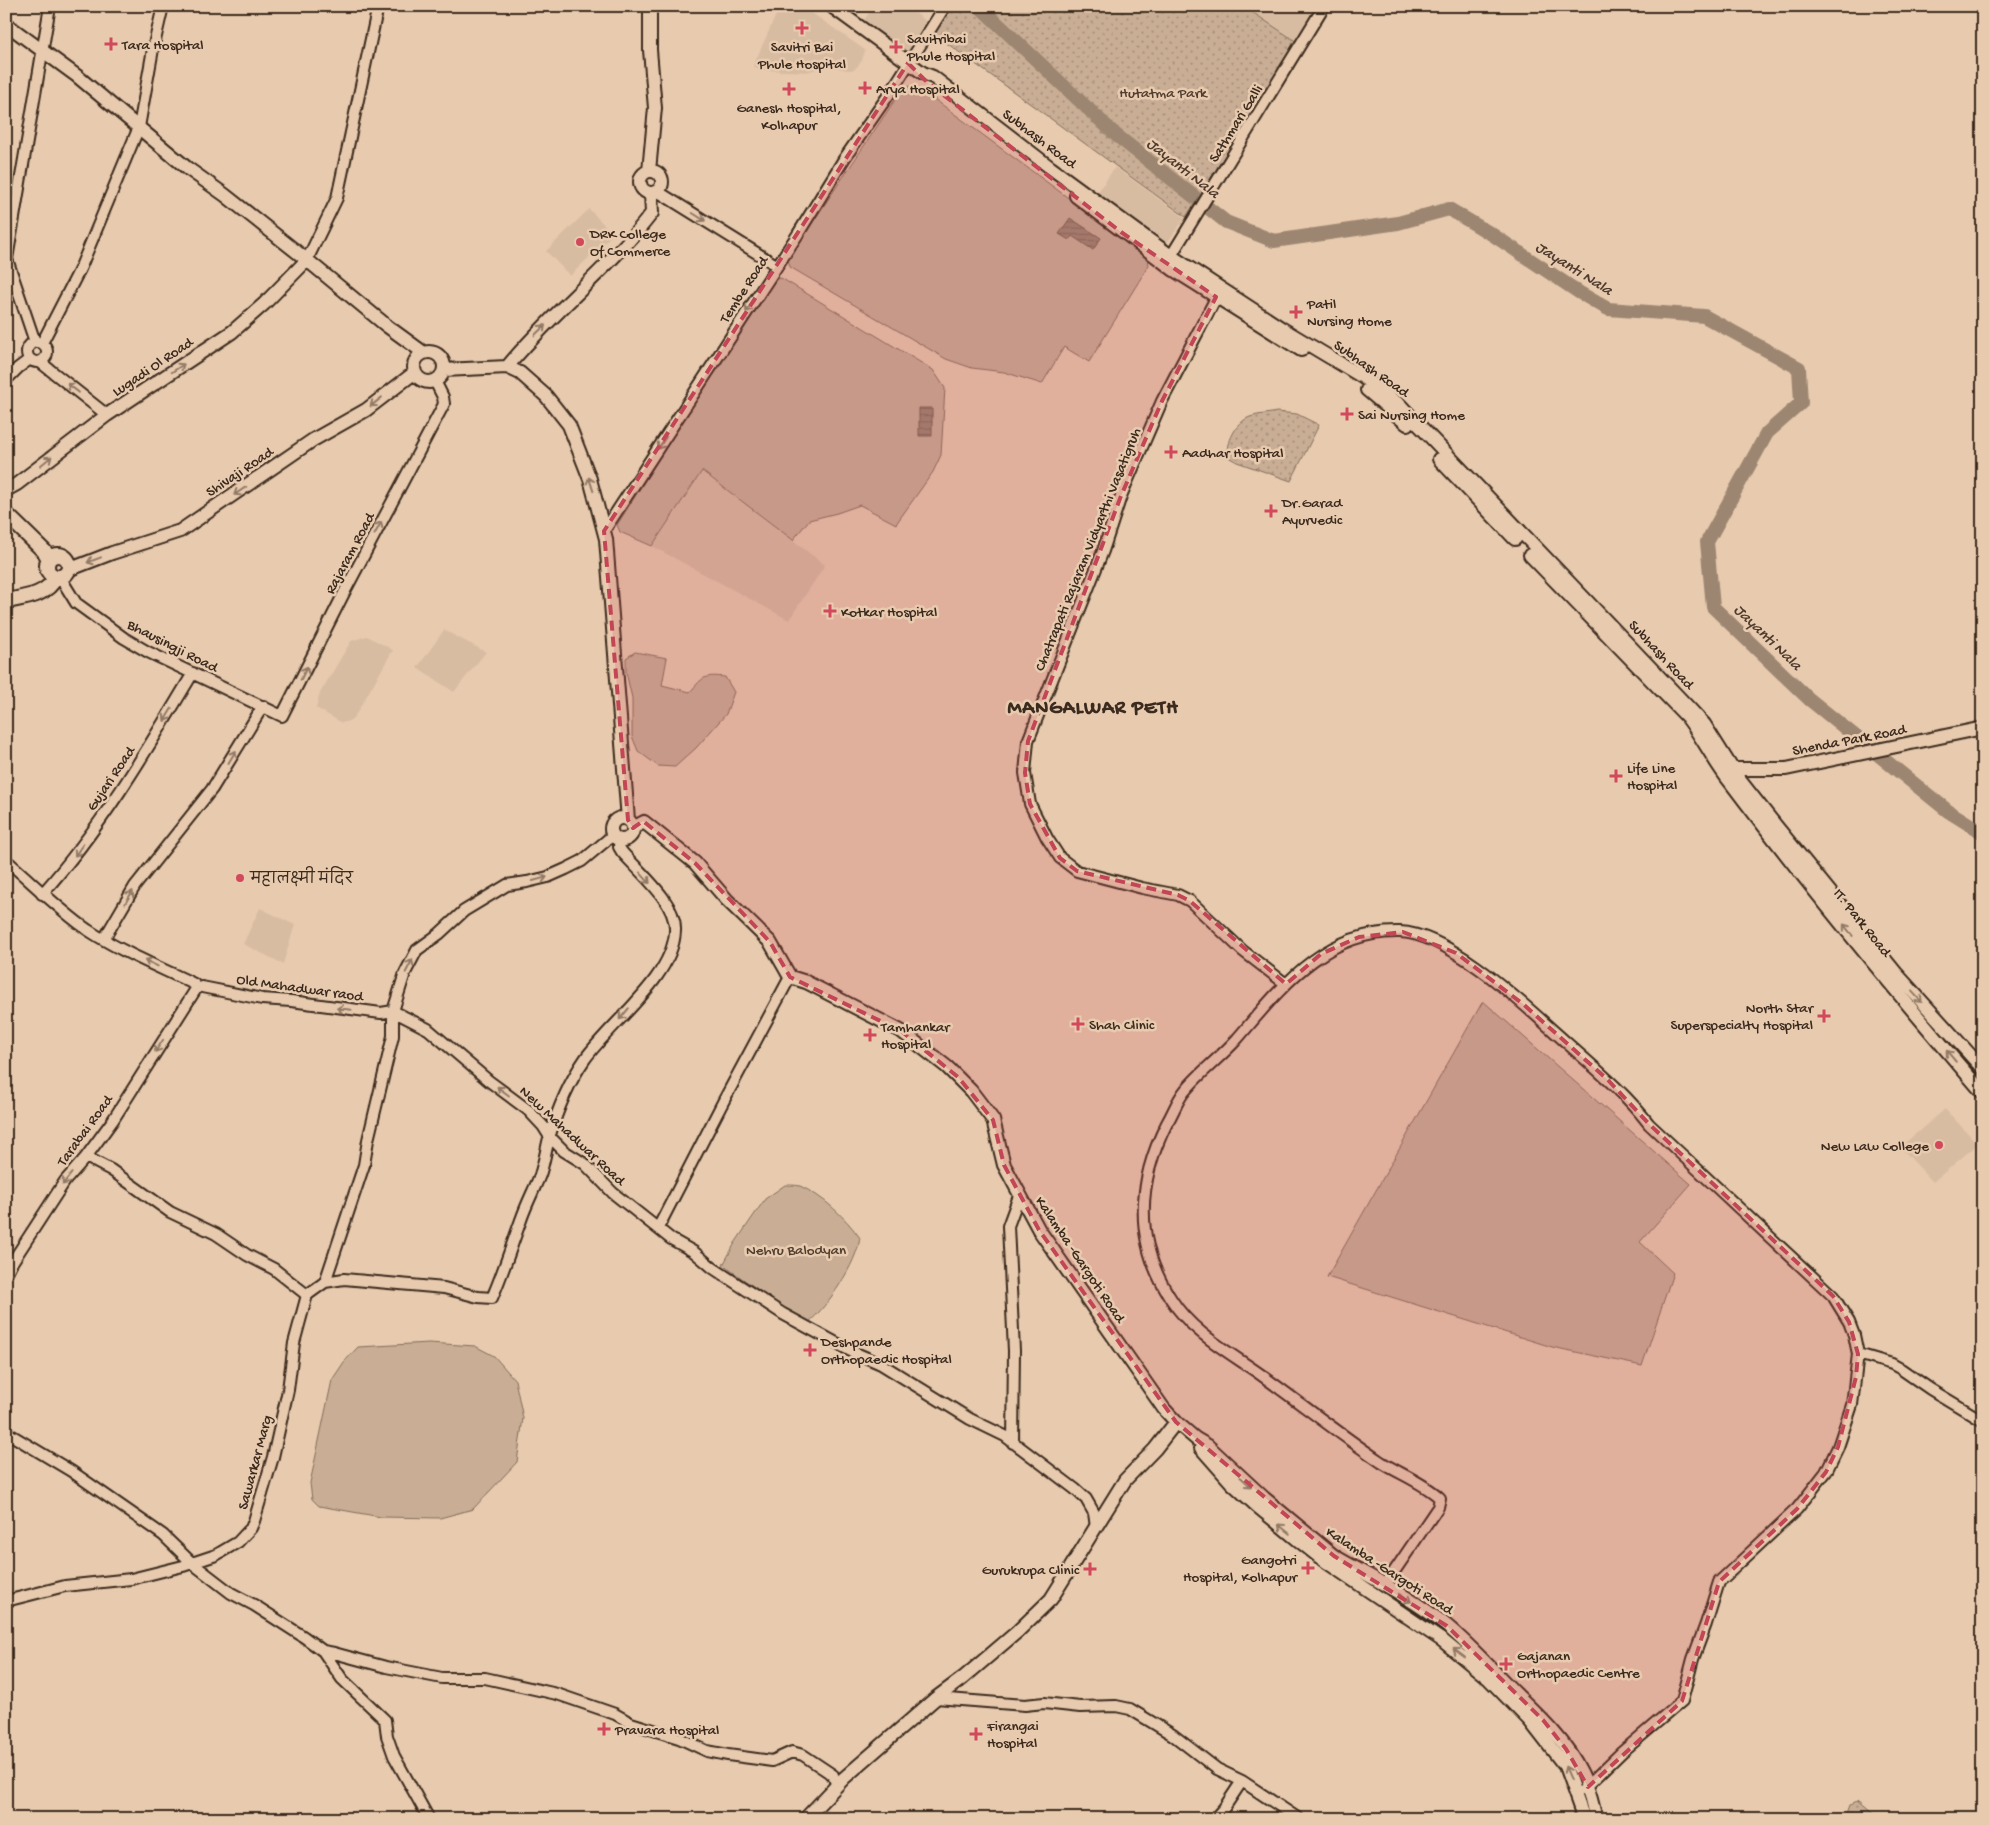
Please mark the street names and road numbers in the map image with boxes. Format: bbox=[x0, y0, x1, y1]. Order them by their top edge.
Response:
street label: Sathmari Galli bbox=[1206, 82, 1268, 166]
street label: Subhash Road bbox=[998, 106, 1080, 174]
street label: Tembe Road bbox=[716, 252, 774, 328]
street label: Lugadi Ol Road bbox=[109, 333, 198, 401]
street label: Subhash Road bbox=[1330, 337, 1413, 403]
street label: Chatrapati Rajaram Vidyarthi Vasatigruh bbox=[1032, 425, 1146, 674]
street label: Shivaji Road bbox=[203, 443, 278, 502]
street label: Rajaram Road bbox=[322, 509, 380, 598]
street label: Bhausingji Road bbox=[123, 616, 222, 678]
street label: Subhash Road bbox=[1624, 617, 1698, 695]
street label: Shenda Park Road bbox=[1791, 721, 1909, 761]
street label: Gujari Road bbox=[83, 742, 141, 815]
street label: IT. Park Road bbox=[1828, 886, 1895, 962]
street label: Old Mahadwar raod bbox=[235, 971, 365, 1007]
street label: New Mahadwar Road bbox=[515, 1083, 629, 1191]
street label: Tarabai Road bbox=[53, 1091, 118, 1171]
street label: Kalamba -Gargoti Road bbox=[1030, 1194, 1129, 1328]
street label: Sawarkar Marg bbox=[235, 1413, 277, 1512]
street label: Kalamba -Gargoti Road bbox=[1322, 1524, 1457, 1620]

